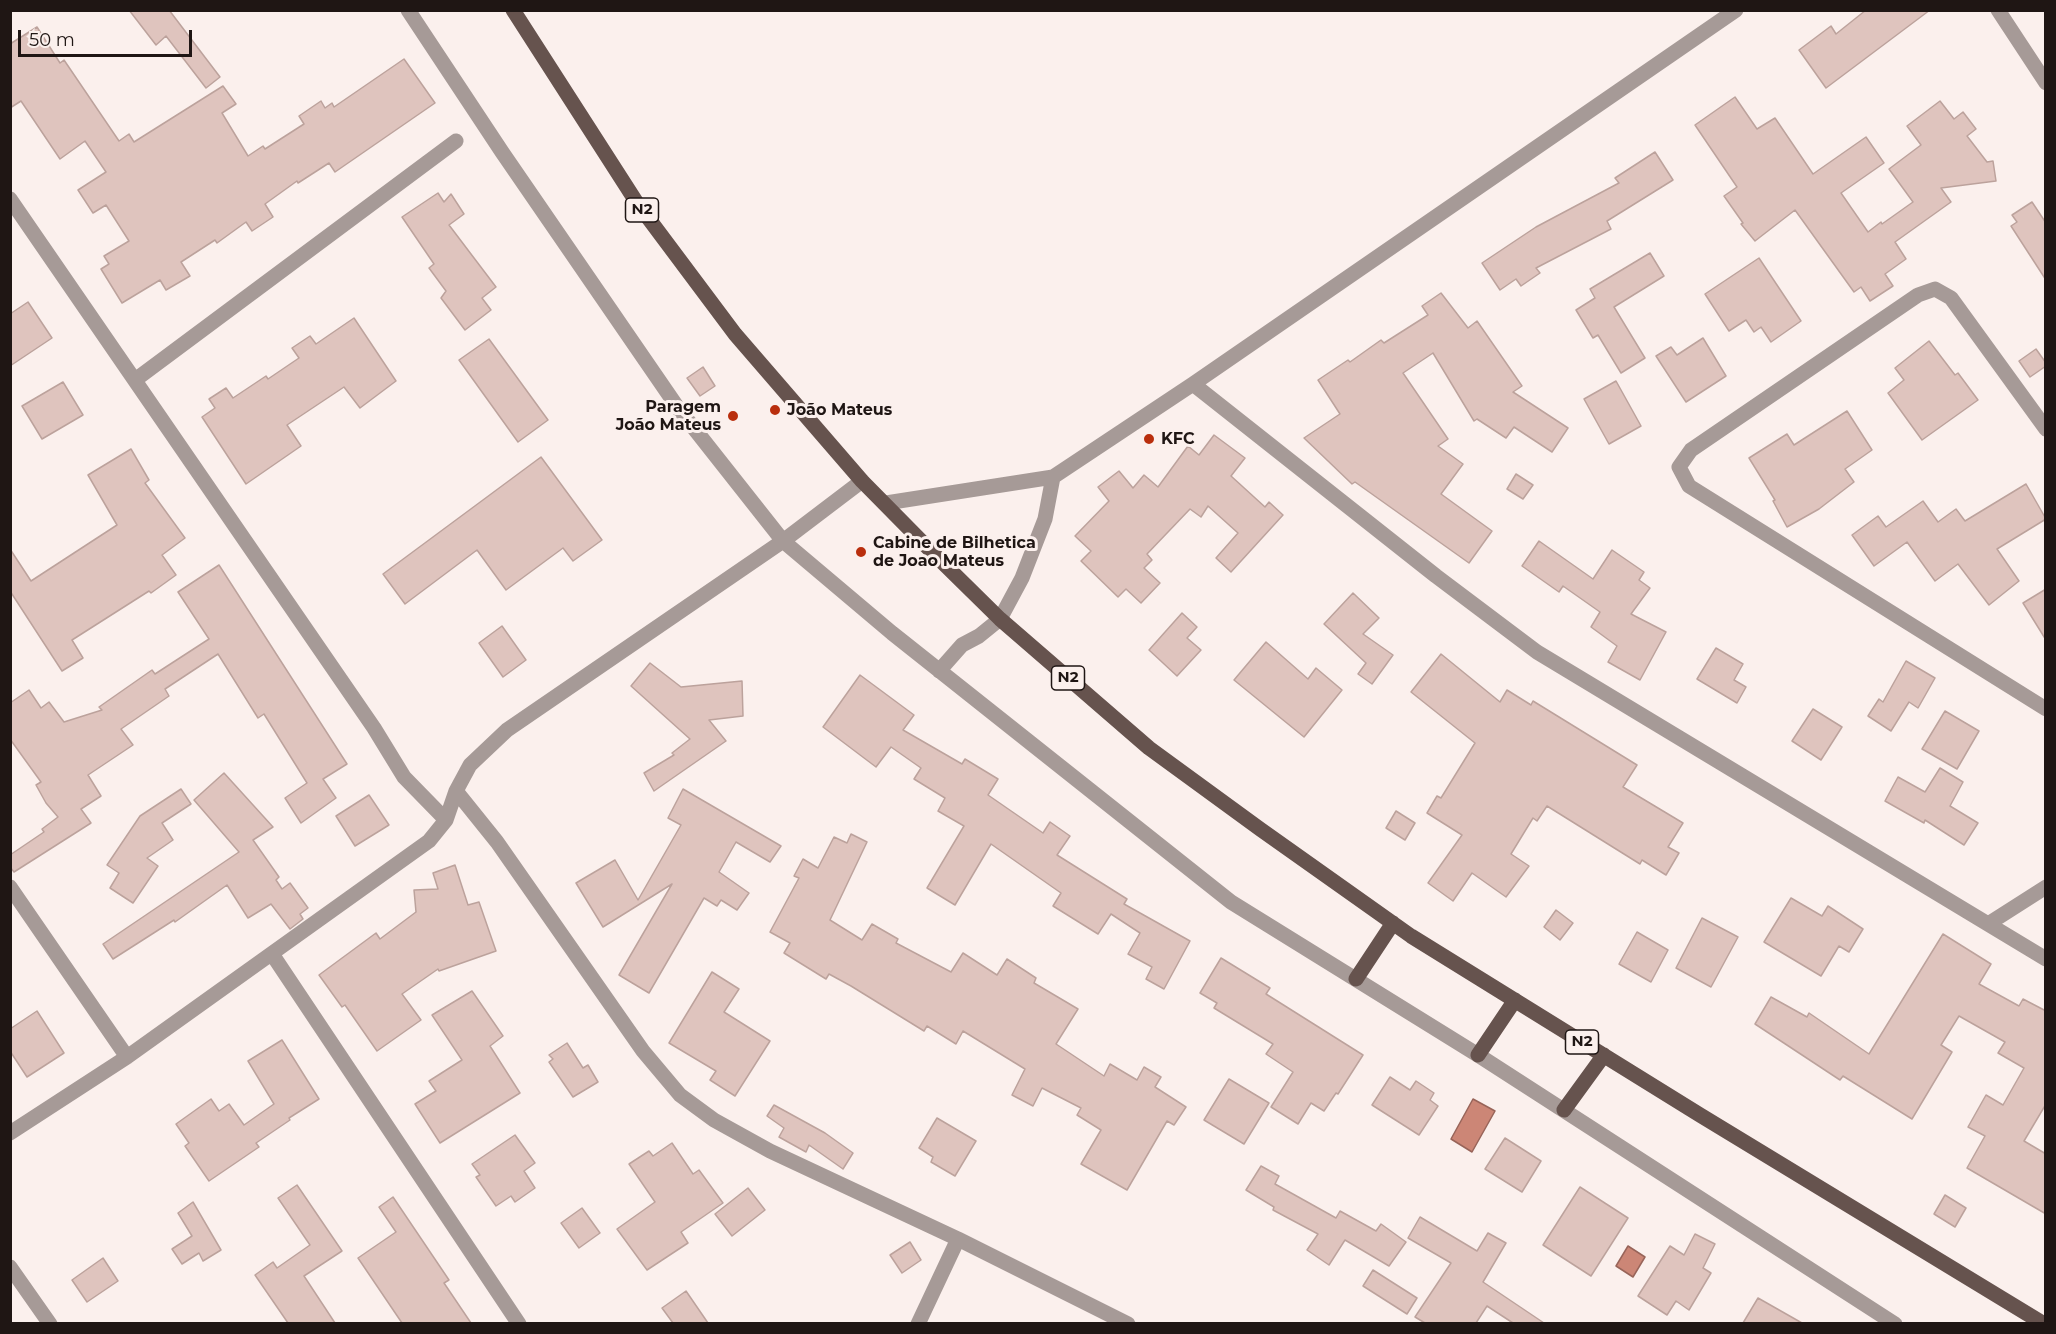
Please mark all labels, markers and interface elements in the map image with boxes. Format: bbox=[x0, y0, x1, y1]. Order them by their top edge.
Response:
scale bar bbox=[21, 18, 195, 56]
text: 50 m bbox=[29, 29, 75, 51]
road number: N2 bbox=[626, 198, 658, 222]
place label: Paragem João Mateus bbox=[616, 397, 721, 435]
place label: João Mateus bbox=[787, 400, 892, 420]
marker: João Mateus bbox=[768, 403, 782, 417]
marker: Paragem João Mateus bbox=[726, 409, 740, 423]
place label: KFC bbox=[1161, 429, 1195, 449]
marker: KFC bbox=[1142, 432, 1156, 446]
place label: Cabine de Bilhetica de Joao Mateus bbox=[873, 533, 1036, 571]
marker: Cabine de Bilhetica de Joao Mateus bbox=[854, 545, 868, 559]
road number: N2 bbox=[1052, 666, 1084, 690]
road number: N2 bbox=[1566, 1030, 1598, 1054]

